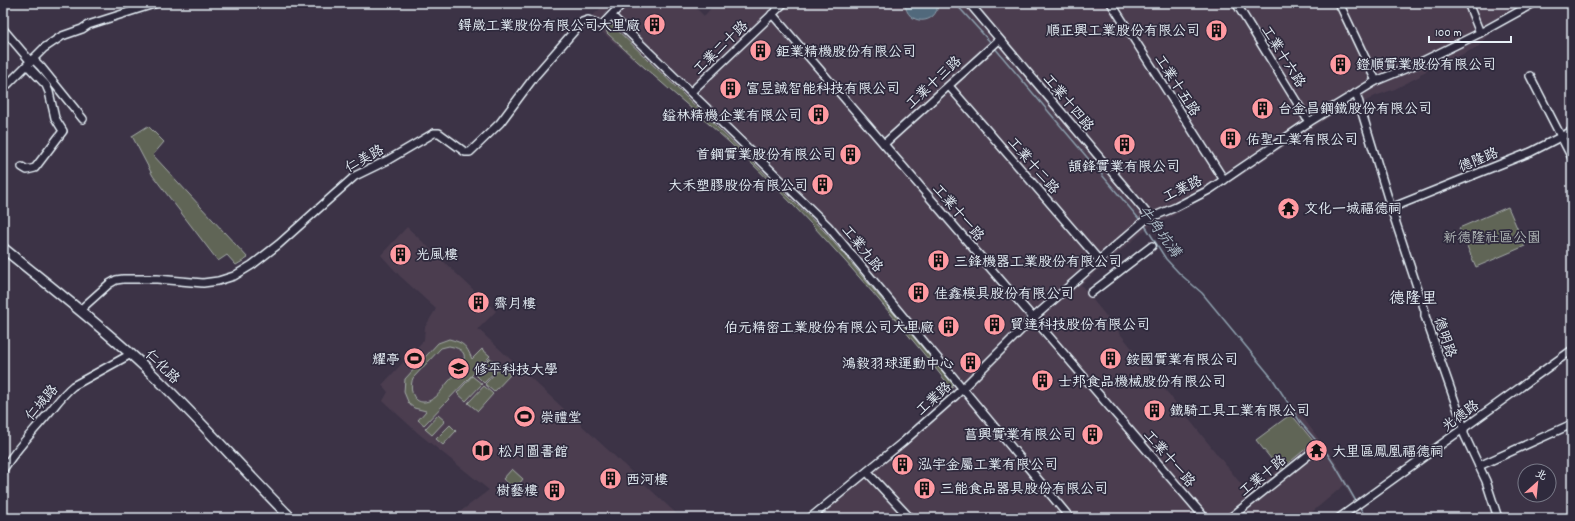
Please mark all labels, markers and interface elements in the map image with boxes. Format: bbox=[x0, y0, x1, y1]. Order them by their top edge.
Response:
building icon: 鍀崴工業股份有限公司大里廠 bbox=[642, 12, 668, 38]
place label: 鍀崴工業股份有限公司大里廠 bbox=[458, 17, 640, 37]
street label: 工業二十路 bbox=[689, 17, 754, 80]
building icon: 順正興工業股份有限公司 bbox=[1203, 17, 1229, 43]
scale bar bbox=[1429, 18, 1511, 44]
place label: 順正興工業股份有限公司 bbox=[1046, 22, 1200, 42]
street label: 工業十六路 bbox=[1255, 22, 1309, 92]
text: 100 m bbox=[1435, 25, 1462, 42]
building icon: 鉅業精機股份有限公司 bbox=[748, 38, 774, 64]
place label: 鉅業精機股份有限公司 bbox=[776, 43, 916, 63]
street label: 工業十五路 bbox=[1149, 51, 1204, 121]
building icon: 鐙順實業股份有限公司 bbox=[1328, 51, 1354, 77]
street label: 工業十三路 bbox=[902, 52, 967, 115]
place label: 鐙順實業股份有限公司 bbox=[1356, 56, 1496, 76]
street label: 工業十四路 bbox=[1037, 70, 1098, 137]
building icon: 富昱誠智能科技有限公司 bbox=[717, 75, 743, 101]
place label: 富昱誠智能科技有限公司 bbox=[746, 80, 900, 100]
building icon: 台金昌鋼鐵股份有限公司 bbox=[1249, 95, 1275, 121]
place label: 台金昌鋼鐵股份有限公司 bbox=[1278, 100, 1432, 120]
building icon: 鎰林精機企業有限公司 bbox=[805, 102, 831, 128]
place label: 鎰林精機企業有限公司 bbox=[662, 107, 802, 127]
building icon: 佑聖工業有限公司 bbox=[1218, 126, 1244, 152]
building icon: 頡鋒實業有限公司 bbox=[1111, 131, 1137, 157]
place label: 佑聖工業有限公司 bbox=[1246, 131, 1358, 151]
street label: 工業十二路 bbox=[1002, 133, 1063, 199]
street label: 仁美路 bbox=[342, 141, 388, 179]
building icon: 首鋼實業股份有限公司 bbox=[838, 141, 864, 167]
street label: 德隆路 bbox=[1456, 144, 1502, 178]
place label: 首鋼實業股份有限公司 bbox=[696, 146, 836, 166]
place label: 頡鋒實業有限公司 bbox=[1068, 158, 1180, 178]
building icon: 大禾塑膠股份有限公司 bbox=[810, 172, 836, 198]
street label: 工業路 bbox=[1160, 172, 1206, 208]
place label: 大禾塑膠股份有限公司 bbox=[668, 177, 808, 197]
street label: 工業十一路 bbox=[927, 180, 988, 246]
temple icon: 文化一城福德祠 bbox=[1276, 195, 1302, 221]
place label: 文化一城福德祠 bbox=[1304, 200, 1402, 220]
water label: 牛角坑溝 bbox=[1132, 202, 1186, 264]
street label: 工業九路 bbox=[836, 221, 887, 277]
park label: 新德隆社區公園 bbox=[1443, 229, 1541, 249]
building icon: 光風樓 bbox=[387, 241, 413, 267]
place label: 光風樓 bbox=[416, 246, 458, 266]
building icon: 三鋒機器工業股份有限公司 bbox=[926, 248, 952, 274]
place label: 三鋒機器工業股份有限公司 bbox=[954, 253, 1122, 273]
building icon: 佳鑫模具股份有限公司 bbox=[906, 280, 932, 306]
place label: 佳鑫模具股份有限公司 bbox=[934, 285, 1074, 305]
district label: 德隆里 bbox=[1389, 288, 1437, 311]
building icon: 霽月樓 bbox=[465, 290, 491, 316]
place label: 霽月樓 bbox=[494, 295, 536, 315]
building icon: 貿達科技股份有限公司 bbox=[981, 311, 1007, 337]
building icon: 伯元精密工業股份有限公司大里廠 bbox=[936, 314, 962, 340]
street label: 德明路 bbox=[1428, 315, 1460, 361]
place label: 貿達科技股份有限公司 bbox=[1010, 316, 1150, 336]
place label: 伯元精密工業股份有限公司大里廠 bbox=[724, 319, 934, 339]
street label: 仁化路 bbox=[140, 346, 184, 389]
sports icon: 耀亭 bbox=[402, 346, 428, 372]
building icon: 銨國實業有限公司 bbox=[1098, 346, 1124, 372]
building icon: 鴻毅羽球運動中心 bbox=[957, 350, 983, 376]
place label: 耀亭 bbox=[372, 351, 400, 371]
place label: 銨國實業有限公司 bbox=[1126, 351, 1238, 371]
place label: 鴻毅羽球運動中心 bbox=[842, 355, 954, 375]
school or university icon: 修平科技大學 bbox=[446, 356, 472, 382]
place label: 修平科技大學 bbox=[474, 361, 558, 381]
building icon: 士邦食品機械股份有限公司 bbox=[1029, 368, 1055, 394]
place label: 士邦食品機械股份有限公司 bbox=[1058, 373, 1226, 393]
street label: 工業路 bbox=[912, 378, 957, 421]
street label: 仁城路 bbox=[21, 381, 64, 426]
street label: 光德路 bbox=[1438, 396, 1484, 437]
building icon: 鐵騎工具工業有限公司 bbox=[1142, 397, 1168, 423]
place label: 鐵騎工具工業有限公司 bbox=[1170, 402, 1310, 422]
sports icon: 崇禮堂 bbox=[512, 404, 538, 430]
place label: 崇禮堂 bbox=[540, 409, 582, 429]
building icon: 菖興實業有限公司 bbox=[1079, 421, 1105, 447]
place label: 菖興實業有限公司 bbox=[964, 426, 1076, 446]
street label: 工業十一路 bbox=[1138, 426, 1199, 492]
library icon: 松月圖書館 bbox=[470, 438, 496, 464]
temple icon: 大里區鳳凰福德祠 bbox=[1304, 438, 1330, 464]
place label: 松月圖書館 bbox=[498, 443, 568, 463]
place label: 大里區鳳凰福德祠 bbox=[1332, 443, 1444, 463]
building icon: 泓宇金屬工業有限公司 bbox=[890, 451, 916, 477]
street label: 工業十路 bbox=[1235, 451, 1291, 502]
place label: 泓宇金屬工業有限公司 bbox=[918, 456, 1058, 476]
north arrow bbox=[1517, 463, 1557, 503]
building icon: 西河樓 bbox=[598, 466, 624, 492]
text: 北 bbox=[1532, 466, 1549, 485]
place label: 西河樓 bbox=[626, 471, 668, 491]
building icon: 三能食品器具股份有限公司 bbox=[912, 475, 938, 501]
building icon: 樹藝樓 bbox=[541, 477, 567, 503]
place label: 三能食品器具股份有限公司 bbox=[940, 480, 1108, 500]
place label: 樹藝樓 bbox=[496, 482, 538, 502]

